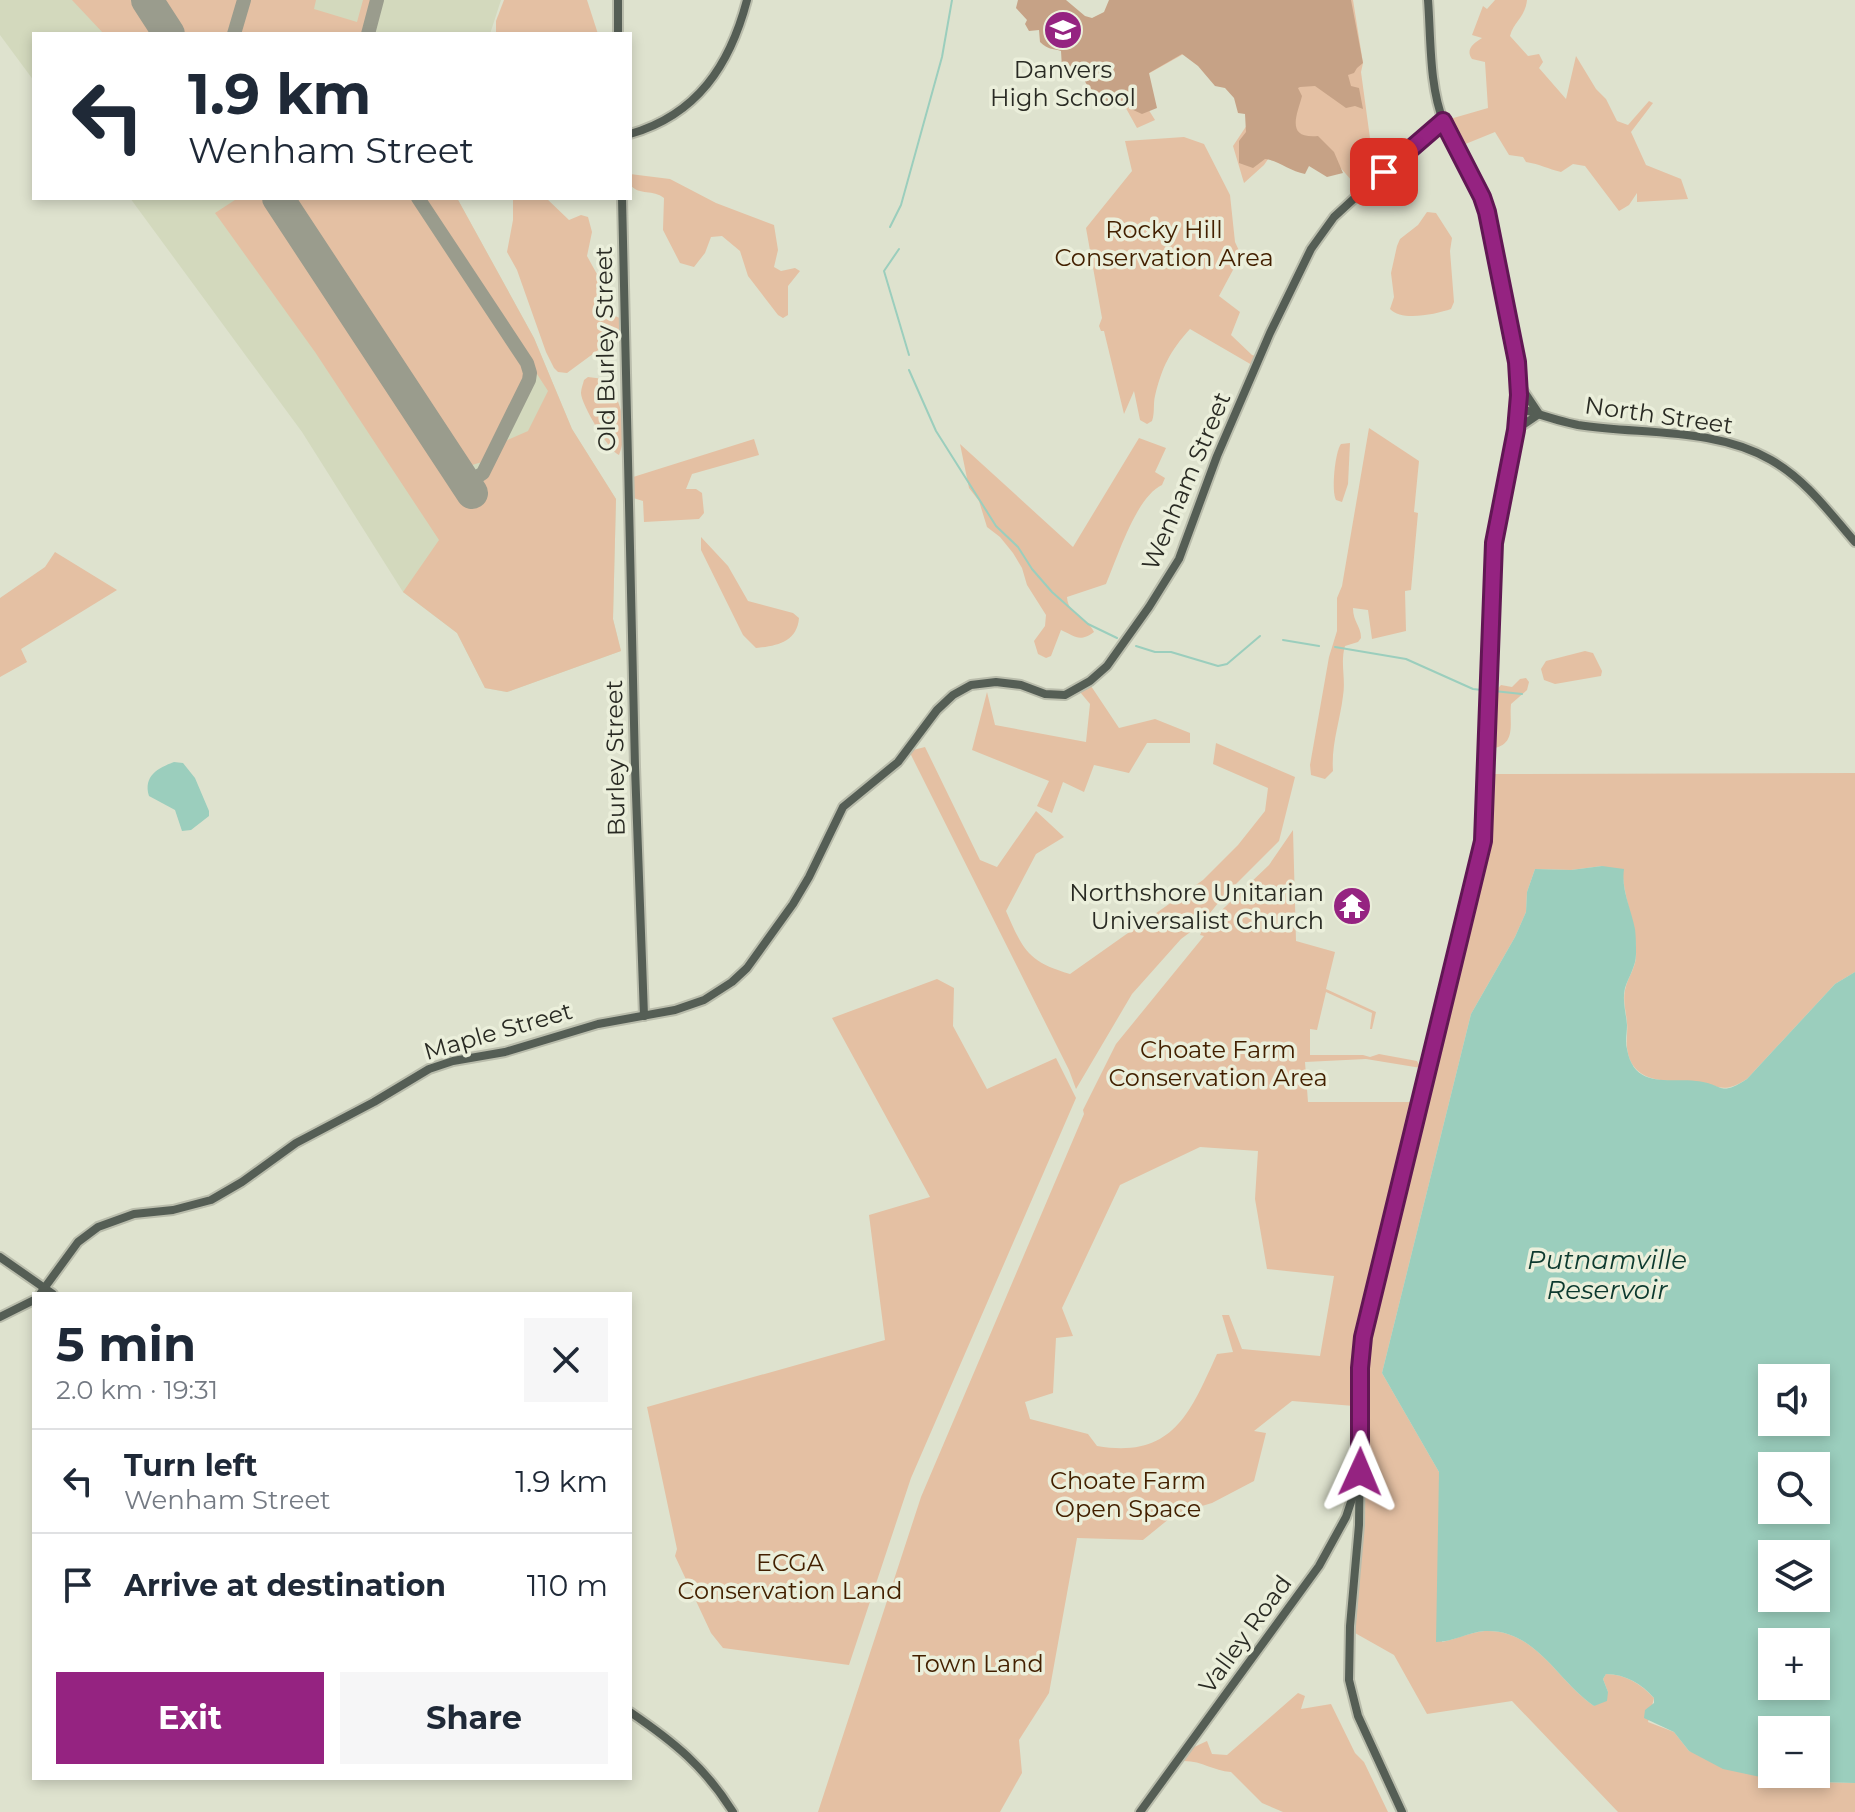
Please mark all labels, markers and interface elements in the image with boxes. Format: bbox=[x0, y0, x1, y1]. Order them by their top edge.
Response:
school or university icon: Danvers High School bbox=[1042, 9, 1084, 51]
place label: Danvers High School bbox=[990, 55, 1136, 112]
text: 1.9 km bbox=[188, 60, 371, 128]
icon: left bbox=[56, 64, 160, 168]
text: Wenham Street bbox=[188, 128, 474, 172]
pin bbox=[1350, 138, 1418, 206]
icon: arrive bbox=[1362, 150, 1406, 194]
park label: Rocky Hill Conservation Area bbox=[1054, 215, 1274, 272]
street label: Old Burley Street bbox=[589, 246, 621, 452]
street label: Wenham Street bbox=[1135, 387, 1237, 574]
street label: North Street bbox=[1583, 390, 1735, 440]
street label: Burley Street bbox=[599, 679, 631, 836]
place label: Northshore Unitarian Universalist Church bbox=[1069, 878, 1324, 935]
temple icon: Northshore Unitarian Universalist Church bbox=[1331, 885, 1373, 927]
street label: Maple Street bbox=[420, 996, 576, 1066]
park label: Choate Farm Conservation Area bbox=[1108, 1035, 1328, 1092]
water label: Putnamville Reservoir bbox=[1527, 1244, 1687, 1306]
text: 5 min bbox=[56, 1315, 196, 1373]
button: close bbox=[524, 1318, 608, 1402]
map controls bbox=[1758, 1364, 1830, 1788]
button: sound bbox=[1758, 1364, 1830, 1436]
text: 2.0 km · 19:31 bbox=[56, 1374, 218, 1406]
position arrow bbox=[1318, 1430, 1402, 1514]
text: Turn left bbox=[124, 1447, 257, 1484]
button: search bbox=[1758, 1452, 1830, 1524]
icon: left bbox=[56, 1459, 100, 1503]
text: 1.9 km bbox=[515, 1463, 608, 1500]
park label: Choate Farm Open Space bbox=[1050, 1466, 1206, 1523]
text: Wenham Street bbox=[124, 1484, 331, 1516]
button: layers bbox=[1758, 1540, 1830, 1612]
park label: ECGA Conservation Land bbox=[677, 1548, 903, 1605]
icon: arrive bbox=[56, 1563, 100, 1607]
text: Arrive at destination bbox=[124, 1567, 446, 1604]
text: 110 m bbox=[527, 1567, 608, 1604]
street label: Valley Road bbox=[1192, 1569, 1298, 1699]
button: + bbox=[1758, 1628, 1830, 1700]
park label: Town Land bbox=[912, 1649, 1044, 1678]
button: Exit bbox=[56, 1672, 324, 1764]
button: Share bbox=[340, 1672, 608, 1764]
button: − bbox=[1758, 1716, 1830, 1788]

